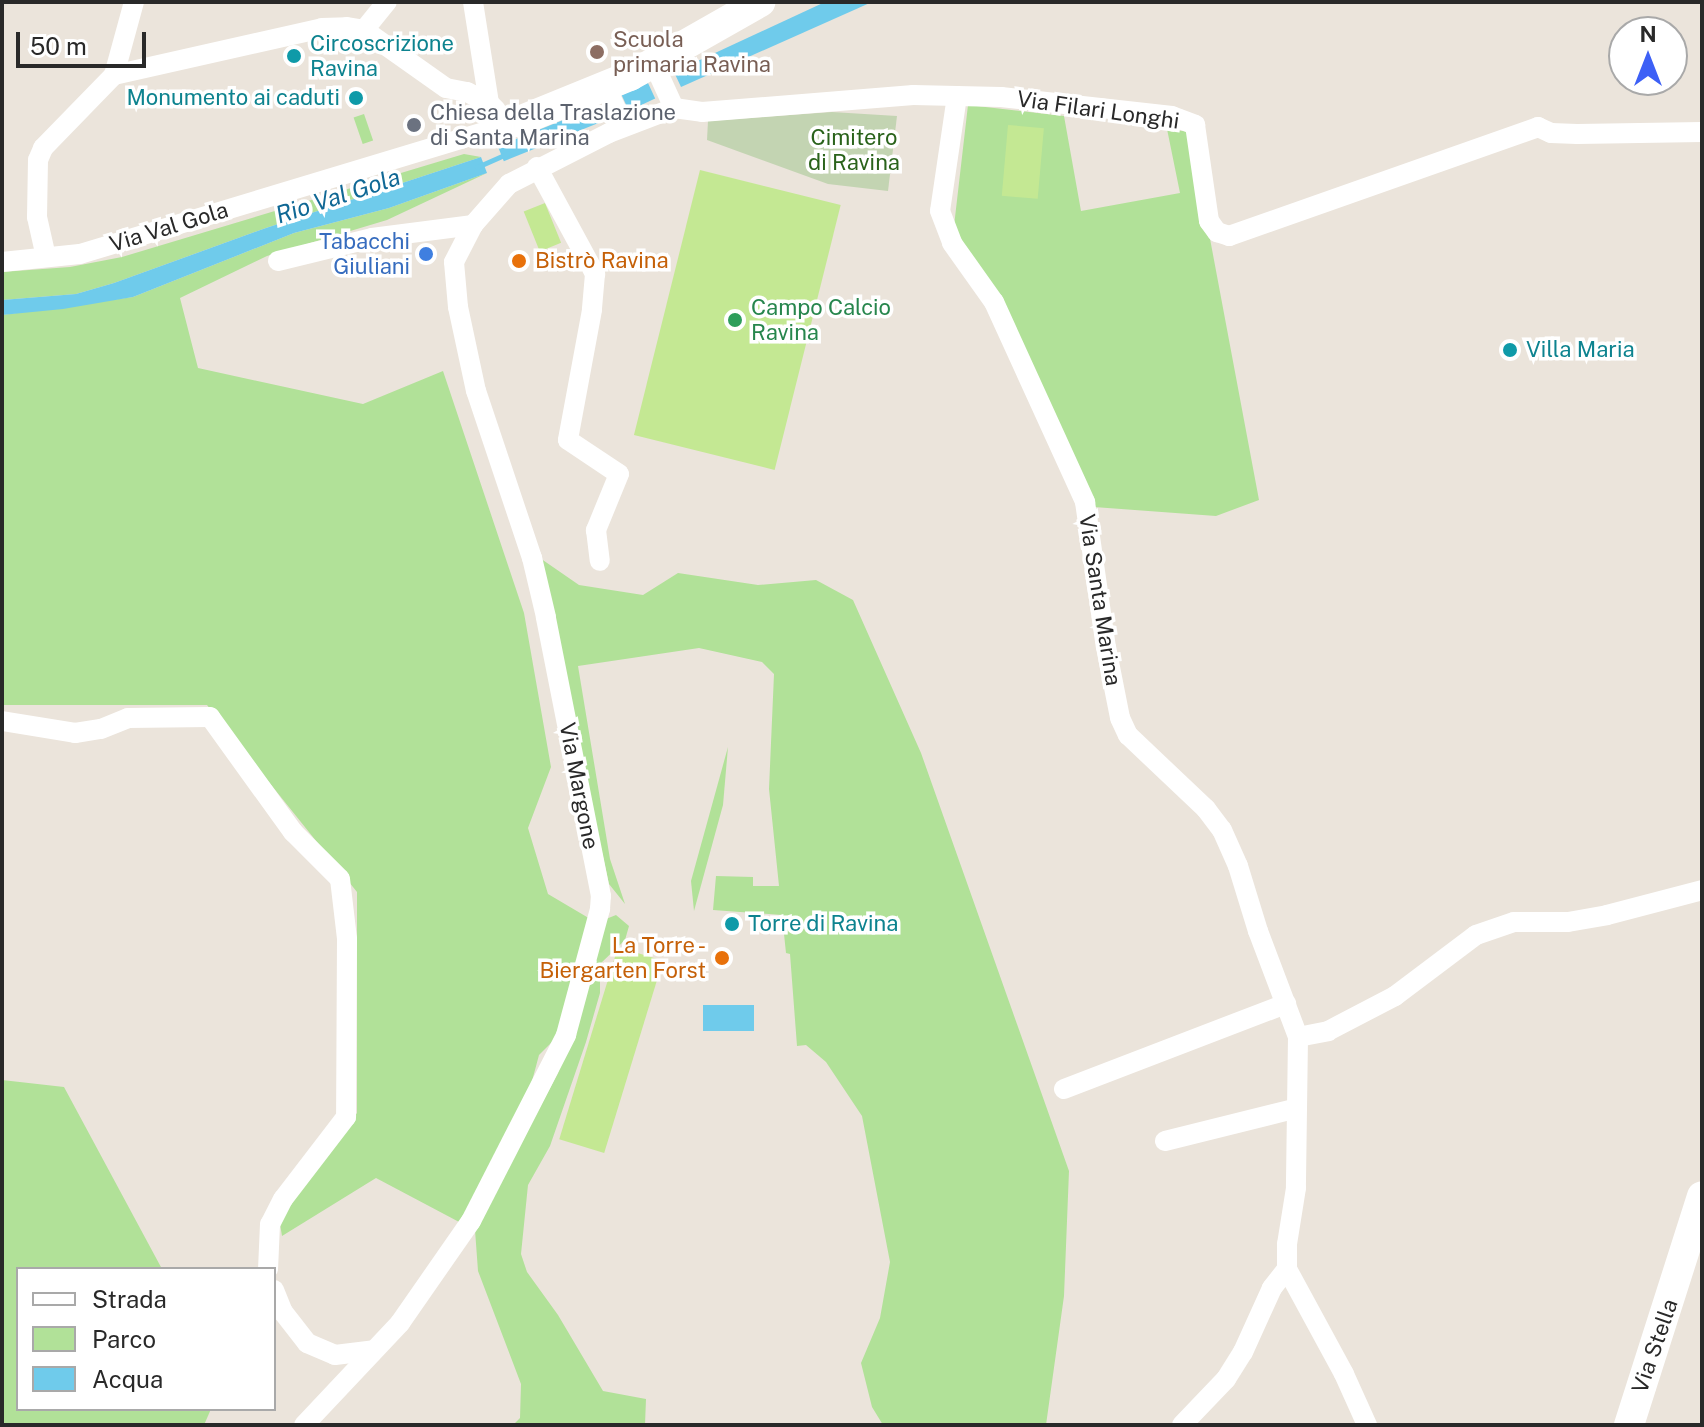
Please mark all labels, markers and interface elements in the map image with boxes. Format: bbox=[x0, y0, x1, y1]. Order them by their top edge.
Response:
scale bar bbox=[20, 16, 150, 66]
north arrow bbox=[1608, 16, 1688, 96]
text: N bbox=[1639, 21, 1657, 47]
place label: Scuola primaria Ravina bbox=[613, 26, 771, 78]
place label: Circoscrizione Ravina bbox=[310, 30, 454, 82]
text: 50 m bbox=[30, 32, 87, 60]
marker: Scuola primaria Ravina bbox=[588, 43, 606, 61]
marker: Circoscrizione Ravina bbox=[285, 47, 303, 65]
place label: Monumento ai caduti bbox=[126, 85, 340, 111]
street label: Via Filari Longhi bbox=[1015, 86, 1181, 134]
marker: Monumento ai caduti bbox=[347, 89, 365, 107]
place label: Chiesa della Traslazione di Santa Marina bbox=[430, 99, 676, 150]
marker: Chiesa della Traslazione di Santa Marina bbox=[405, 116, 423, 134]
park label: Cimitero di Ravina bbox=[808, 124, 900, 176]
water label: Rio Val Gola bbox=[272, 162, 404, 230]
street label: Via Val Gola bbox=[106, 196, 232, 258]
place label: Tabacchi Giuliani bbox=[319, 228, 410, 280]
marker: Tabacchi Giuliani bbox=[417, 245, 435, 263]
place label: Bistrò Ravina bbox=[535, 248, 669, 274]
marker: Bistrò Ravina bbox=[510, 252, 528, 270]
place label: Campo Calcio Ravina bbox=[751, 294, 891, 346]
marker: Campo Calcio Ravina bbox=[726, 311, 744, 329]
place label: Villa Maria bbox=[1526, 337, 1635, 363]
marker: Villa Maria bbox=[1501, 341, 1519, 359]
street label: Via Santa Marina bbox=[1073, 512, 1127, 688]
street label: Via Margone bbox=[554, 720, 604, 852]
place label: Torre di Ravina bbox=[748, 911, 899, 937]
marker: Torre di Ravina bbox=[723, 915, 741, 933]
place label: La Torre - Biergarten Forst bbox=[539, 932, 706, 984]
marker: La Torre - Biergarten Forst bbox=[713, 949, 731, 967]
legend bbox=[16, 1267, 276, 1411]
text: Strada bbox=[92, 1285, 167, 1313]
street label: Via Stella bbox=[1627, 1295, 1683, 1397]
text: Parco bbox=[92, 1325, 156, 1353]
text: Acqua bbox=[92, 1365, 163, 1393]

